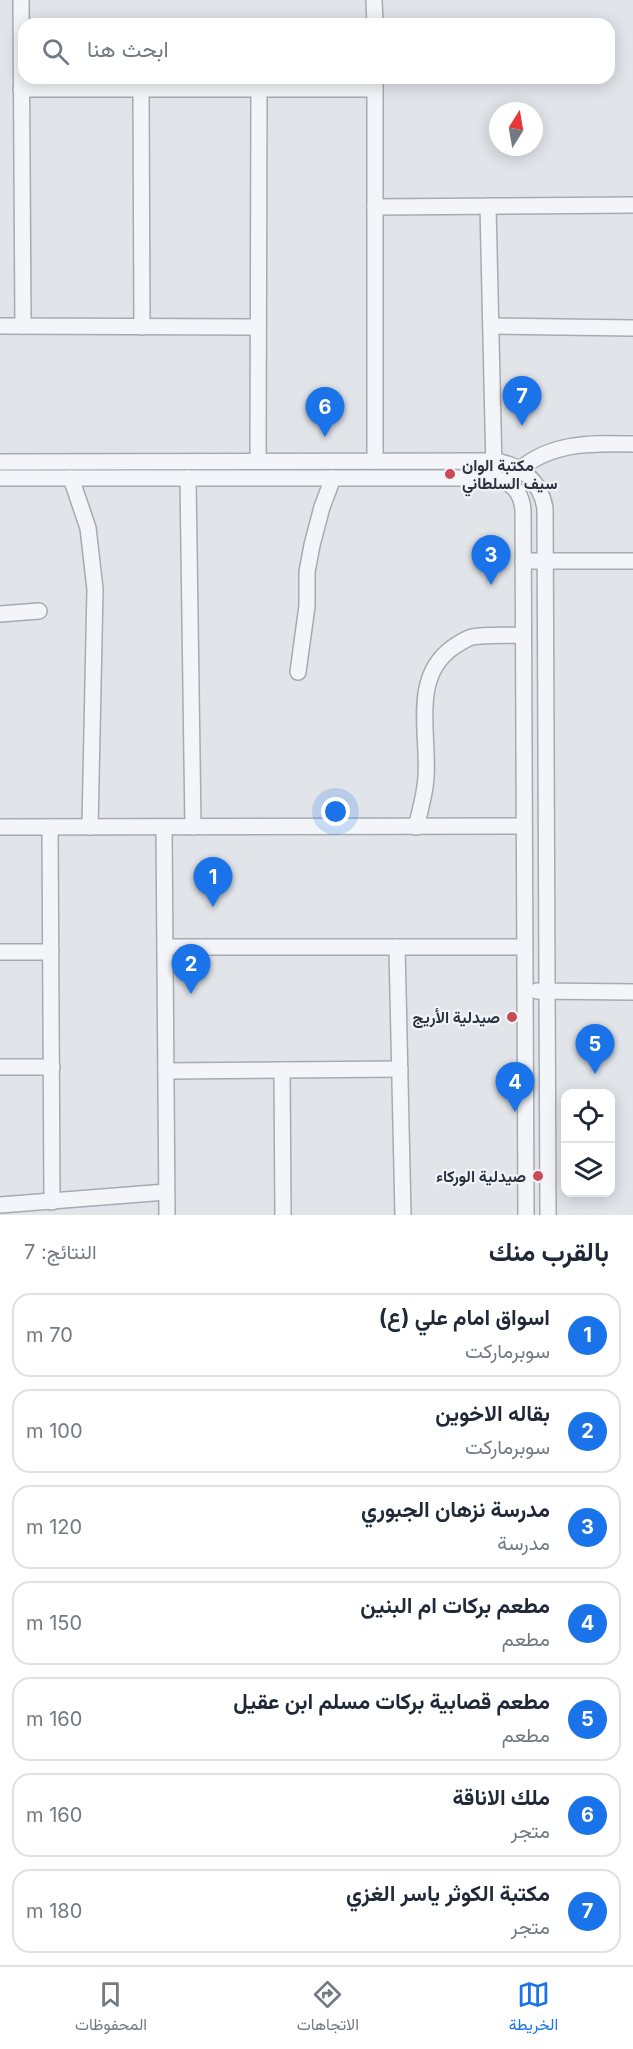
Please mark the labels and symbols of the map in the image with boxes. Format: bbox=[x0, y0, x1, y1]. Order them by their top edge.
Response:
north arrow bbox=[489, 102, 543, 156]
pin: 7 bbox=[502, 376, 542, 426]
pin: 6 bbox=[306, 388, 344, 437]
place label: مكتبة الوان سيف السلطاني bbox=[462, 455, 558, 497]
marker: مكتبة الوان سيف السلطاني bbox=[443, 467, 457, 481]
pin: 3 bbox=[472, 536, 510, 585]
your location bbox=[321, 797, 350, 826]
pin: 1 bbox=[194, 858, 232, 907]
pin: 2 bbox=[172, 944, 210, 994]
place label: صيدلية الأريج bbox=[412, 1007, 500, 1029]
marker: صيدلية الأريج bbox=[505, 1010, 519, 1024]
pin: 5 bbox=[576, 1024, 614, 1074]
pin: 4 bbox=[496, 1062, 534, 1112]
place label: صيدلية الوركاء bbox=[436, 1166, 526, 1187]
marker: صيدلية الوركاء bbox=[531, 1169, 545, 1183]

